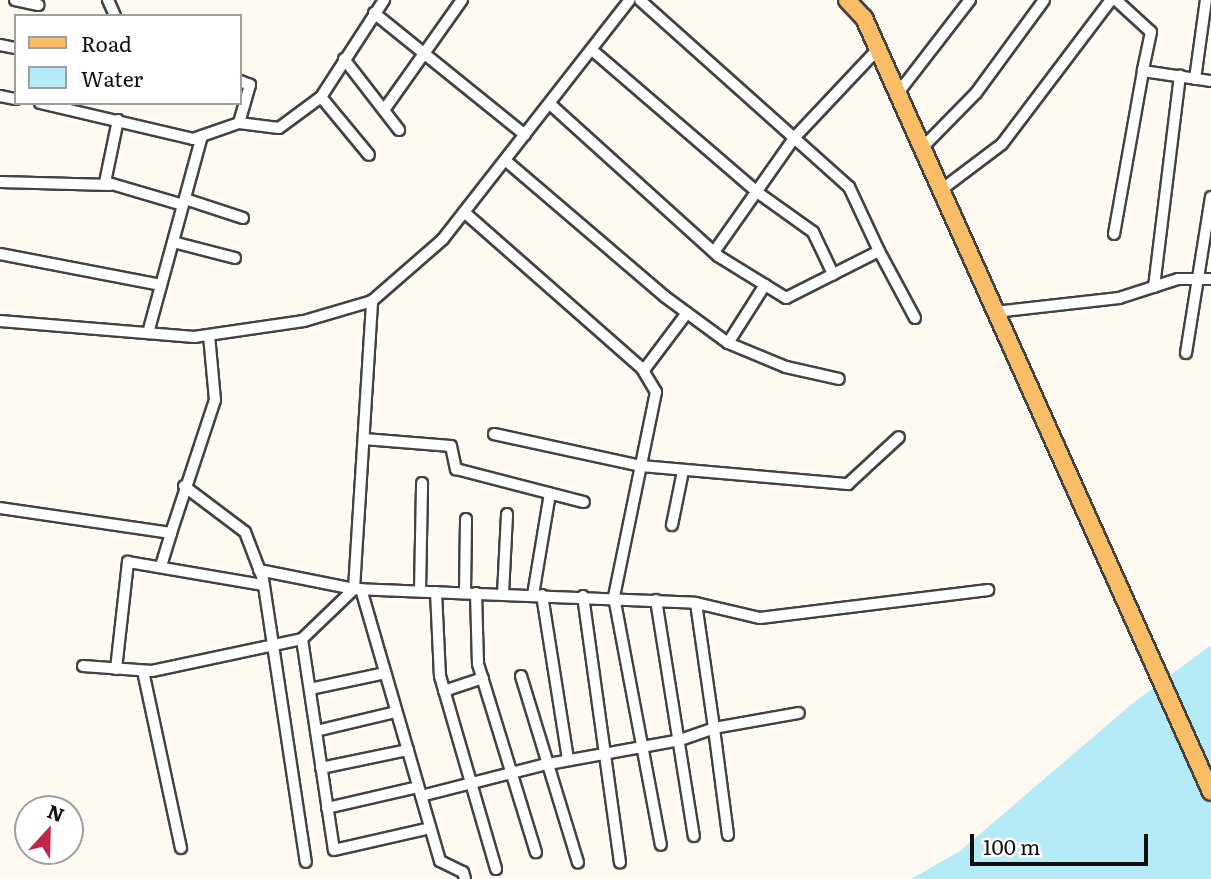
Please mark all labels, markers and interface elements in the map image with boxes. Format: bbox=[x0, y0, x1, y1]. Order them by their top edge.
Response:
legend bbox=[14, 14, 242, 105]
text: Road bbox=[81, 27, 132, 58]
text: Water bbox=[81, 62, 143, 93]
north arrow bbox=[14, 795, 84, 865]
text: N bbox=[43, 796, 69, 828]
scale bar bbox=[973, 820, 1152, 864]
text: 100 m bbox=[983, 830, 1040, 861]

